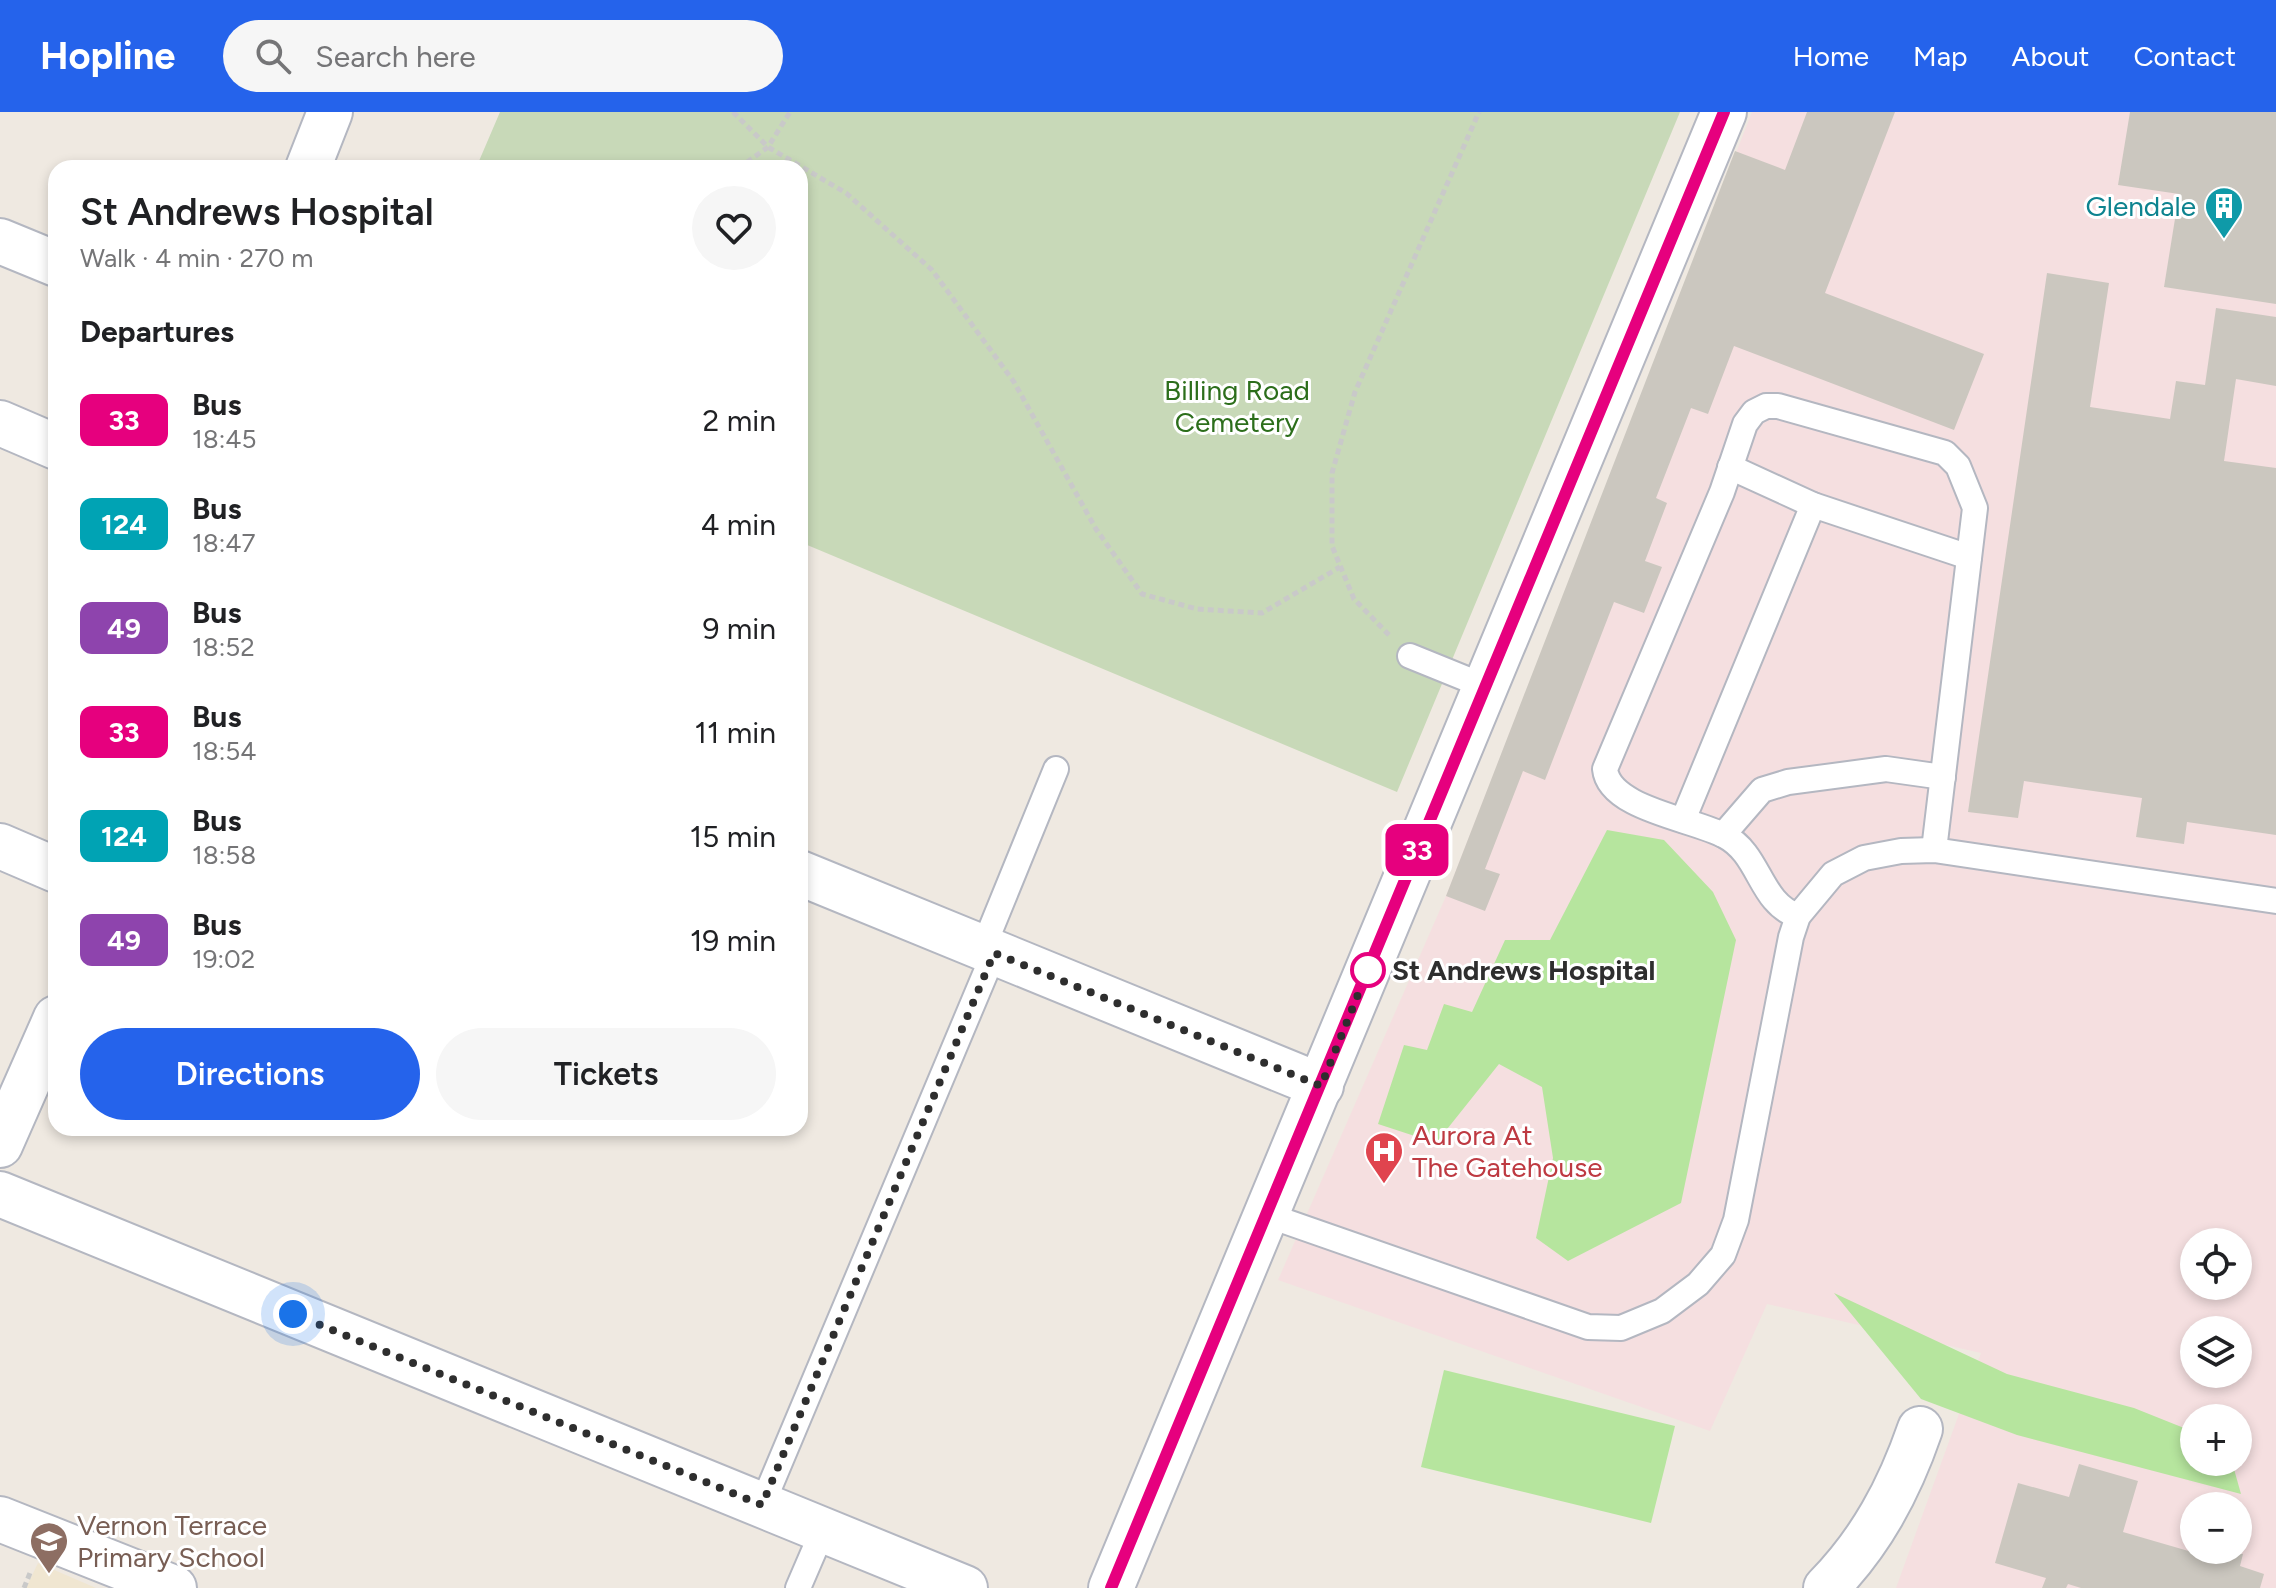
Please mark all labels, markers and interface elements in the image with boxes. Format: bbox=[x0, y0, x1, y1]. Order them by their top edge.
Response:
search box bbox=[223, 20, 783, 92]
text: Hopline bbox=[40, 33, 175, 79]
icon: search bbox=[251, 34, 295, 78]
text: Search here bbox=[315, 38, 476, 75]
text: Home bbox=[1793, 39, 1869, 73]
text: Map bbox=[1913, 39, 1968, 73]
text: About bbox=[2012, 39, 2089, 73]
text: Contact bbox=[2133, 39, 2236, 73]
building icon: Glendale bbox=[2203, 185, 2245, 240]
button: heart bbox=[692, 186, 776, 270]
text: St Andrews Hospital bbox=[80, 189, 434, 235]
place label: Glendale bbox=[2086, 189, 2196, 223]
text: Walk · 4 min · 270 m bbox=[80, 242, 313, 274]
text: Departures bbox=[80, 313, 234, 350]
park label: Billing Road Cemetery bbox=[1164, 373, 1310, 439]
text: Bus bbox=[192, 386, 241, 423]
text: 2 min bbox=[703, 402, 776, 439]
text: 33 bbox=[108, 403, 140, 437]
text: 18:45 bbox=[192, 423, 256, 455]
text: Bus bbox=[192, 490, 241, 527]
text: 4 min bbox=[701, 506, 776, 543]
text: 124 bbox=[101, 507, 147, 541]
text: 18:47 bbox=[192, 527, 255, 559]
text: Bus bbox=[192, 594, 241, 631]
text: 9 min bbox=[702, 610, 776, 647]
text: 49 bbox=[107, 611, 141, 645]
text: 18:52 bbox=[192, 631, 255, 663]
text: Bus bbox=[192, 698, 241, 735]
text: 11 min bbox=[695, 714, 776, 751]
text: 33 bbox=[108, 715, 140, 749]
text: 18:54 bbox=[192, 735, 256, 767]
text: Bus bbox=[192, 802, 241, 839]
text: 15 min bbox=[690, 818, 776, 855]
text: 124 bbox=[101, 819, 147, 853]
line badge: 33 bbox=[1381, 824, 1453, 876]
text: 33 bbox=[1401, 833, 1433, 867]
text: 18:58 bbox=[192, 839, 256, 871]
text: Bus bbox=[192, 906, 241, 943]
text: 19 min bbox=[690, 922, 776, 959]
text: 49 bbox=[107, 923, 141, 957]
text: 19:02 bbox=[192, 943, 255, 975]
marker: St Andrews Hospital bbox=[1351, 953, 1385, 987]
place label: St Andrews Hospital bbox=[1392, 953, 1655, 987]
button: Directions bbox=[80, 1028, 420, 1120]
button: Tickets bbox=[436, 1028, 776, 1120]
place label: Aurora At The Gatehouse bbox=[1412, 1118, 1602, 1184]
hospital icon: Aurora At The Gatehouse bbox=[1363, 1130, 1405, 1185]
map controls bbox=[2180, 1228, 2252, 1564]
button: locate bbox=[2180, 1228, 2252, 1300]
your location bbox=[273, 1294, 313, 1334]
button: layers bbox=[2180, 1316, 2252, 1388]
button: + bbox=[2180, 1404, 2252, 1476]
button: − bbox=[2180, 1492, 2252, 1564]
place label: Vernon Terrace Primary School bbox=[77, 1508, 267, 1574]
school or university icon: Vernon Terrace Primary School bbox=[28, 1520, 70, 1575]

